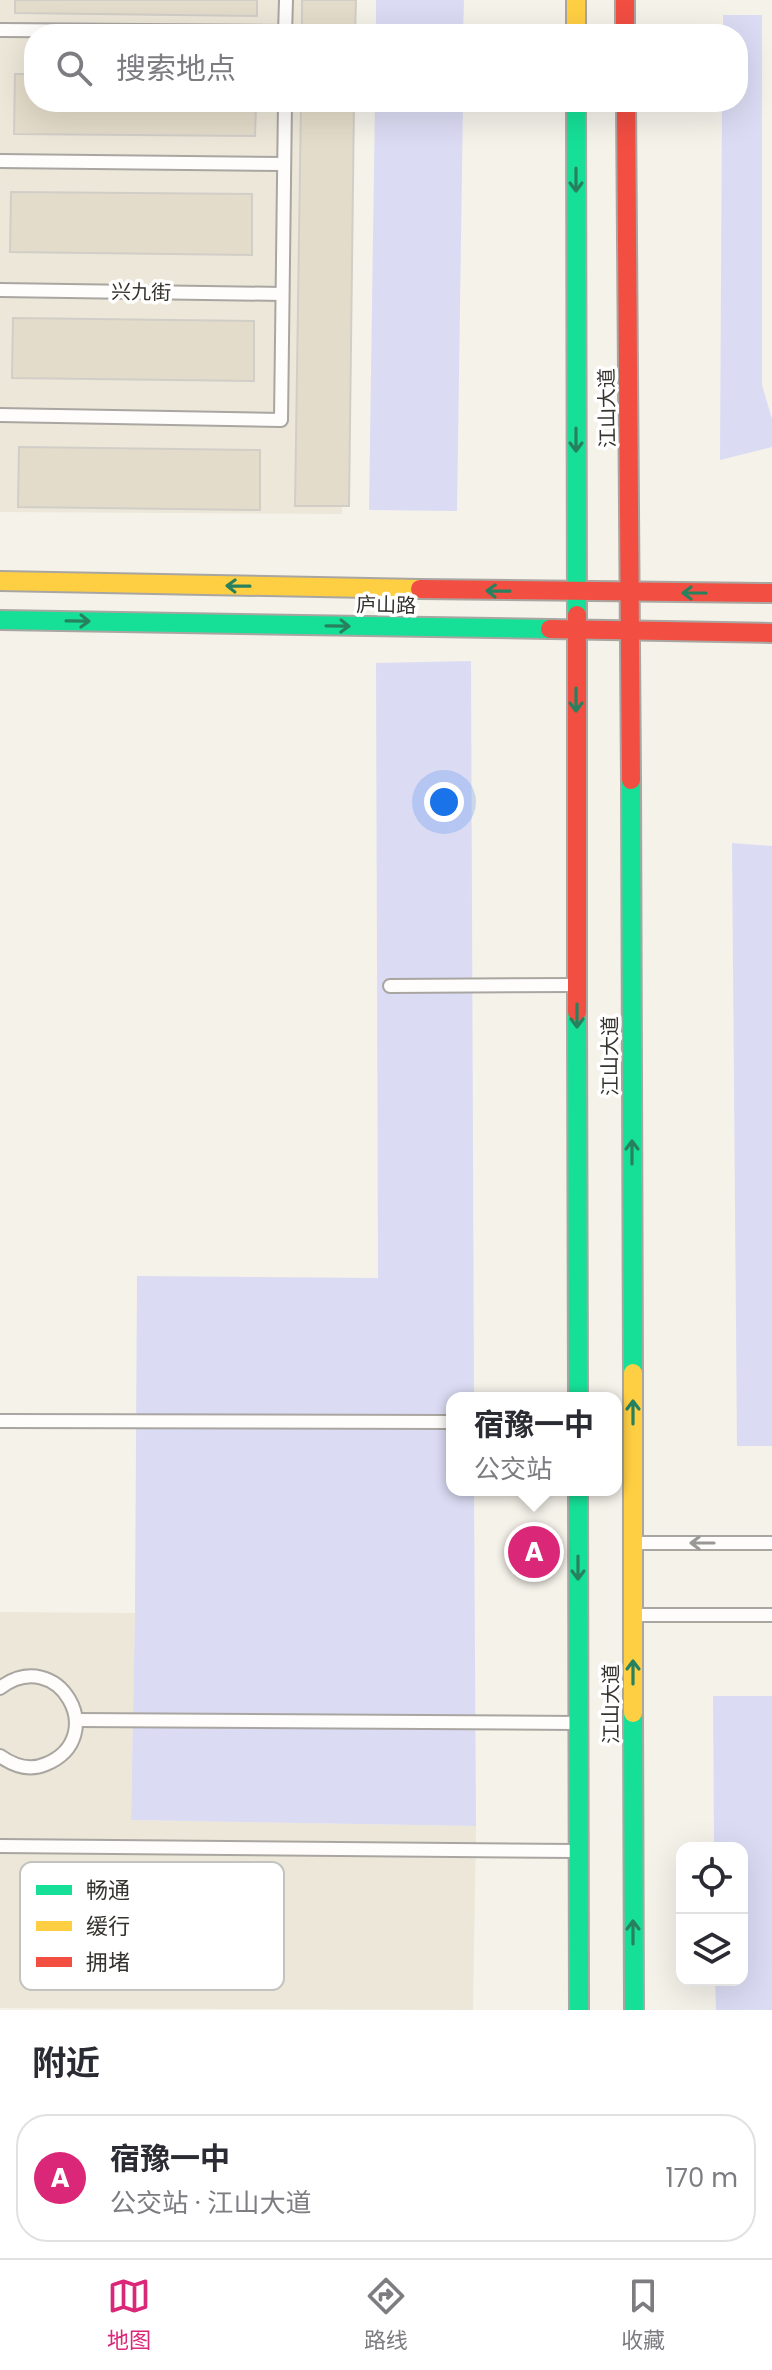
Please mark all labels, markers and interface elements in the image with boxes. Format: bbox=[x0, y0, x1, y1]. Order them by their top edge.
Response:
search box bbox=[24, 24, 748, 112]
icon: search bbox=[52, 46, 96, 90]
text: 搜索地点 bbox=[116, 47, 236, 90]
one-way arrow bbox=[568, 166, 584, 193]
street label: 兴九街 bbox=[111, 277, 171, 307]
street label: 江山大道 bbox=[592, 368, 622, 448]
one-way arrow bbox=[568, 426, 584, 453]
one-way arrow bbox=[225, 578, 252, 593]
one-way arrow bbox=[485, 583, 512, 598]
one-way arrow bbox=[681, 585, 708, 601]
street label: 庐山路 bbox=[356, 590, 416, 620]
one-way arrow bbox=[64, 614, 91, 629]
one-way arrow bbox=[324, 618, 351, 634]
one-way arrow bbox=[568, 686, 584, 713]
your location bbox=[424, 782, 464, 822]
one-way arrow bbox=[569, 1002, 585, 1029]
street label: 江山大道 bbox=[596, 1016, 624, 1096]
one-way arrow bbox=[624, 1139, 640, 1166]
popup bbox=[446, 1392, 622, 1496]
one-way arrow bbox=[625, 1399, 640, 1426]
text: 宿豫一中 bbox=[474, 1403, 594, 1446]
text: 公交站 bbox=[474, 1451, 552, 1487]
pin: A bbox=[508, 1522, 560, 1582]
one-way arrow bbox=[689, 1535, 716, 1551]
one-way arrow bbox=[570, 1554, 586, 1581]
one-way arrow bbox=[625, 1659, 641, 1686]
street label: 江山大道 bbox=[597, 1664, 625, 1744]
map controls bbox=[676, 1842, 748, 1986]
button: locate bbox=[676, 1842, 748, 1914]
legend bbox=[20, 1862, 284, 1990]
text: 畅通 bbox=[86, 1875, 130, 1906]
text: 缓行 bbox=[86, 1911, 130, 1942]
button: layers bbox=[676, 1914, 748, 1986]
one-way arrow bbox=[625, 1919, 641, 1946]
text: 拥堵 bbox=[86, 1947, 130, 1978]
text: 附近 bbox=[32, 2039, 100, 2087]
text: 宿豫一中 bbox=[110, 2137, 230, 2180]
text: A bbox=[50, 2160, 70, 2196]
text: 170 m bbox=[665, 2160, 738, 2196]
text: 公交站 · 江山大道 bbox=[110, 2185, 311, 2221]
tab: 地图 bbox=[107, 2274, 151, 2357]
tab: 路线 bbox=[364, 2274, 408, 2357]
tab: 收藏 bbox=[621, 2274, 665, 2357]

